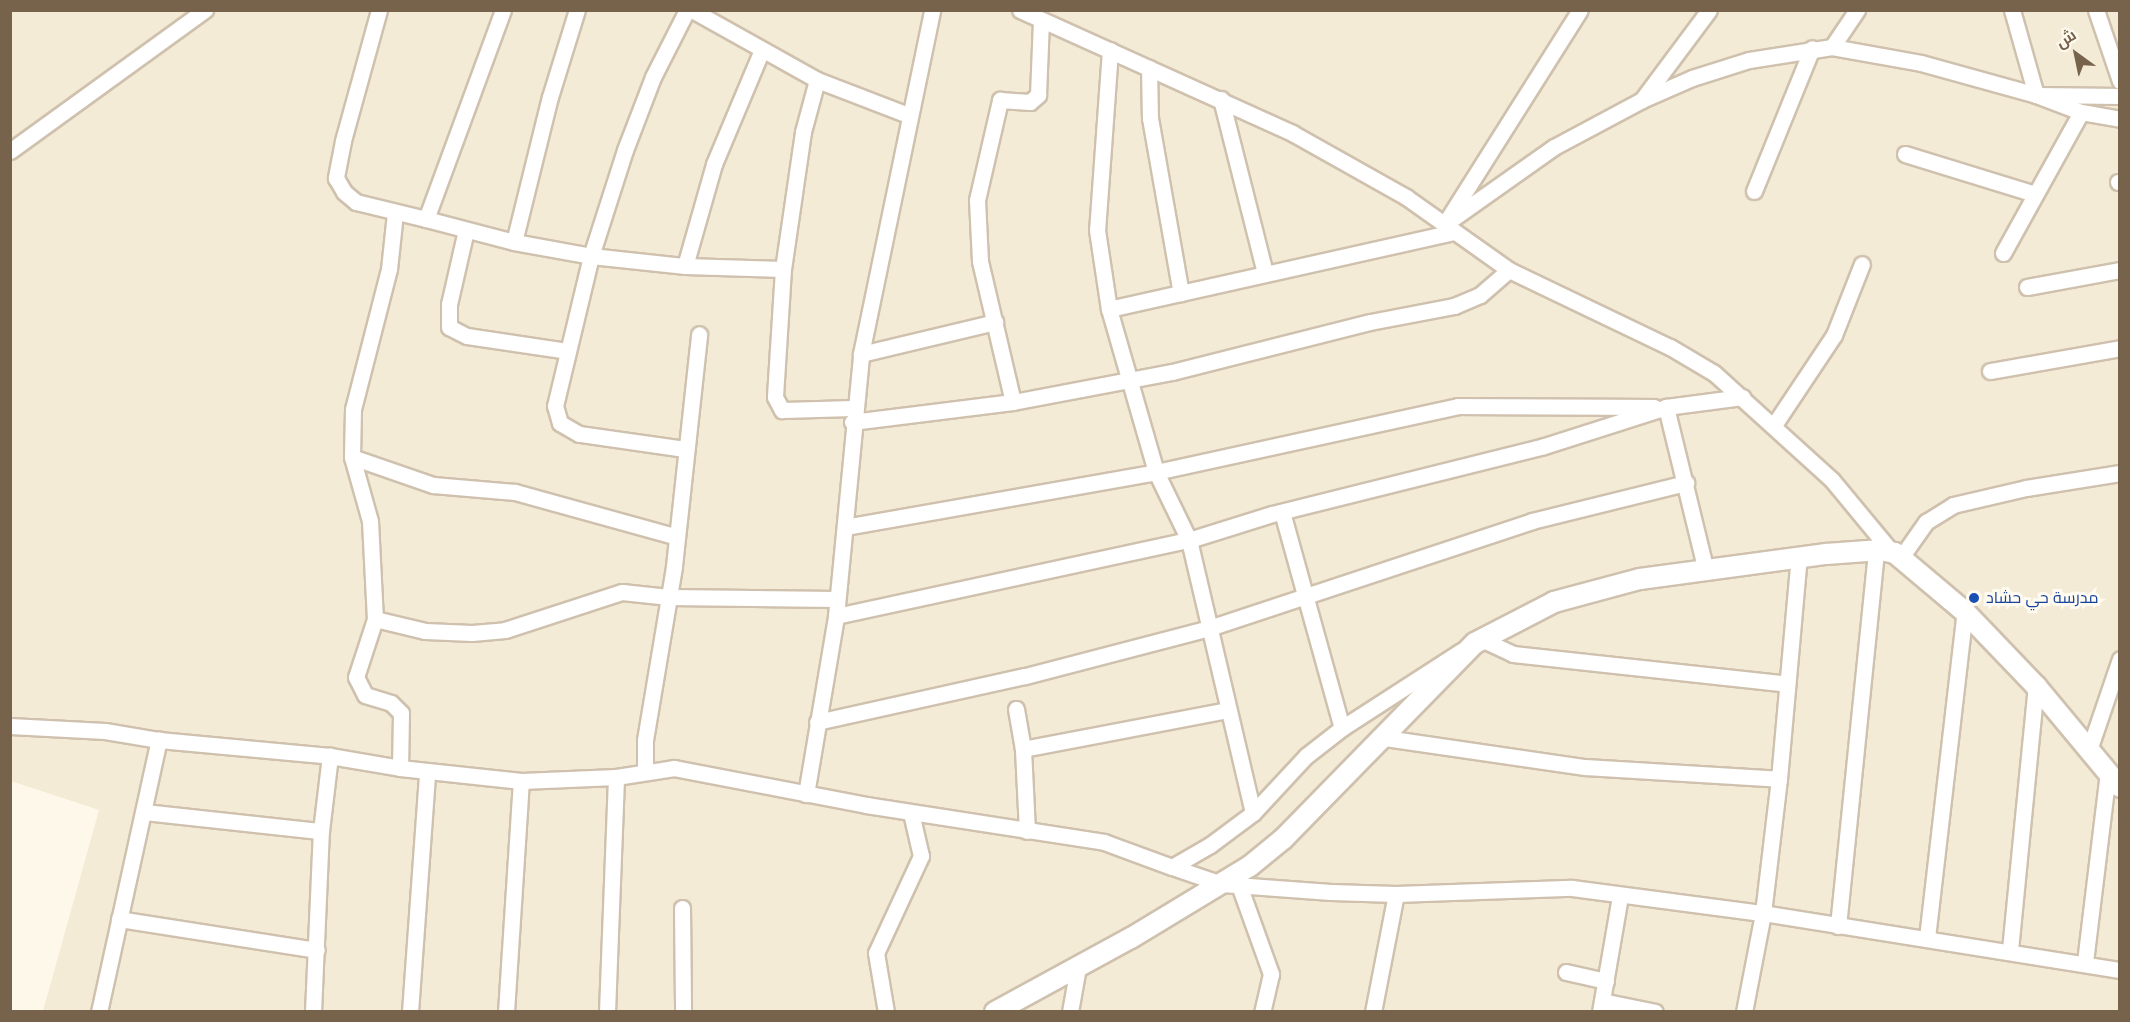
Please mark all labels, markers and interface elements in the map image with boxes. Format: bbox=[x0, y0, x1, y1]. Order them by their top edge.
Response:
north arrow bbox=[2046, 24, 2106, 84]
text: ش bbox=[2053, 26, 2079, 51]
place label: مدرسة حي حشاد bbox=[1986, 588, 2099, 608]
marker: مدرسة حي حشاد bbox=[1967, 591, 1981, 605]

